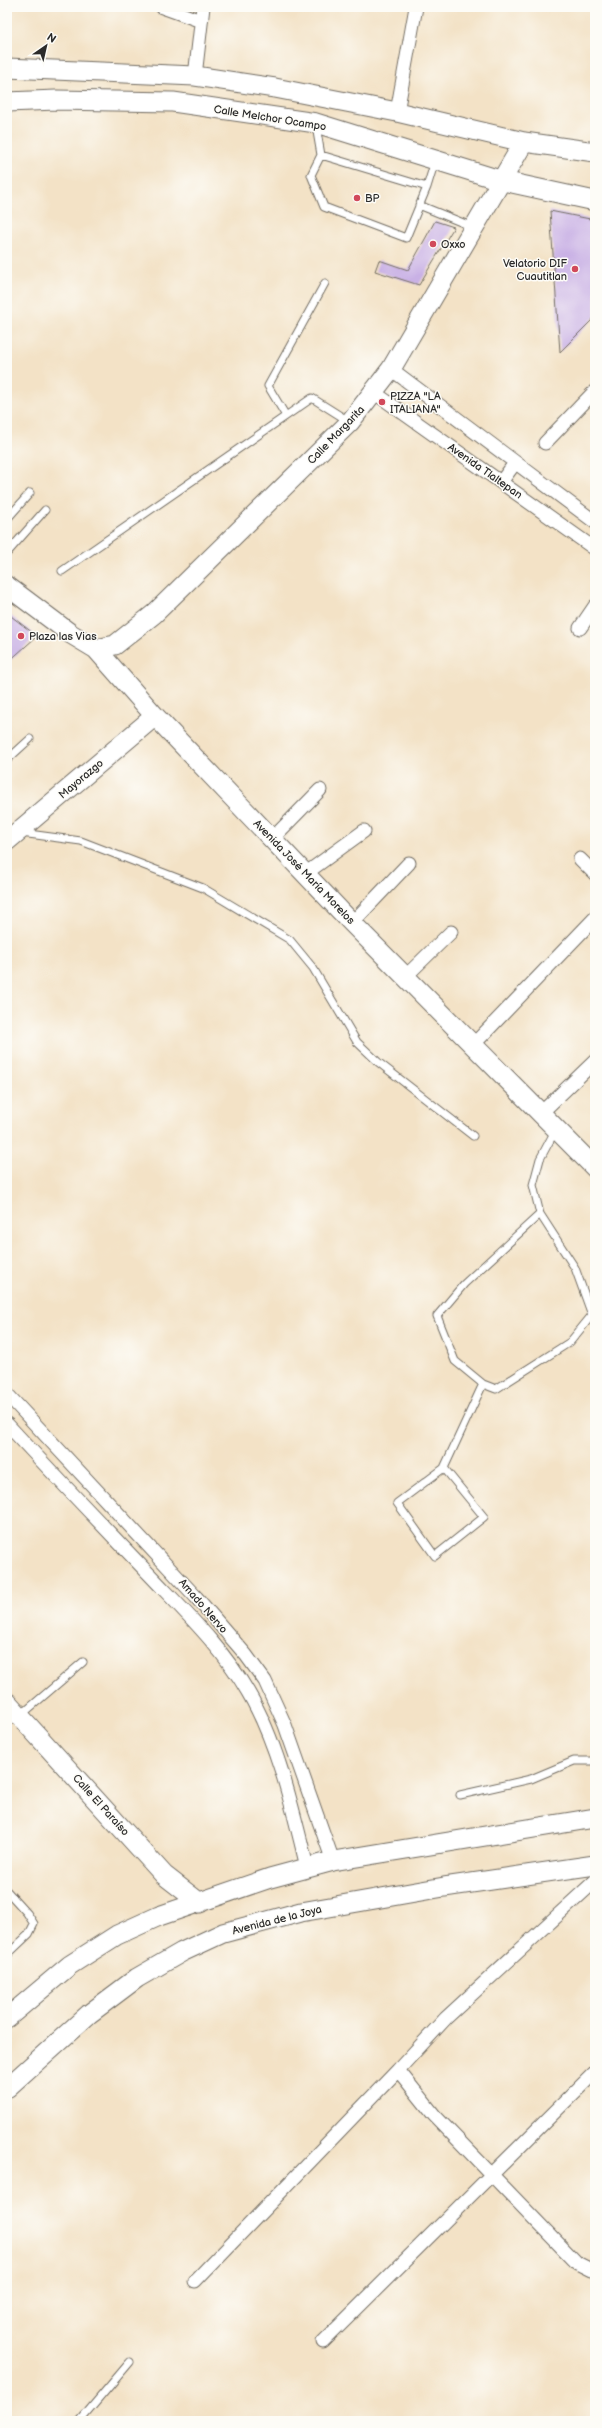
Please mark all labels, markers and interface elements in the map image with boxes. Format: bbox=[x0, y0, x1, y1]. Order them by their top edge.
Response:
north arrow bbox=[26, 26, 66, 66]
text: N bbox=[44, 30, 58, 46]
street label: Calle Melchor Ocampo bbox=[213, 103, 327, 133]
place label: BP bbox=[365, 192, 380, 205]
marker: BP bbox=[352, 193, 362, 203]
place label: Oxxo bbox=[441, 238, 466, 251]
marker: Oxxo bbox=[428, 239, 438, 249]
place label: Velatorio DIF Cuautitlan bbox=[503, 257, 567, 283]
marker: Velatorio DIF Cuautitlan bbox=[570, 264, 580, 274]
place label: PIZZA "LA ITALIANA" bbox=[390, 390, 441, 416]
marker: PIZZA "LA ITALIANA" bbox=[377, 397, 387, 407]
street label: Calle Margarita bbox=[305, 403, 367, 467]
street label: Avenida Tlaltepan bbox=[445, 440, 525, 502]
place label: Plaza las Vias bbox=[29, 630, 97, 643]
marker: Plaza las Vias bbox=[16, 631, 26, 641]
street label: Mayorazgo bbox=[56, 757, 106, 801]
street label: Avenida José María Morelos bbox=[251, 817, 358, 927]
street label: Amado Nervo bbox=[176, 1576, 230, 1636]
street label: Calle El Paraíso bbox=[70, 1772, 132, 1838]
street label: Avenida de la Joya bbox=[231, 1903, 323, 1937]

